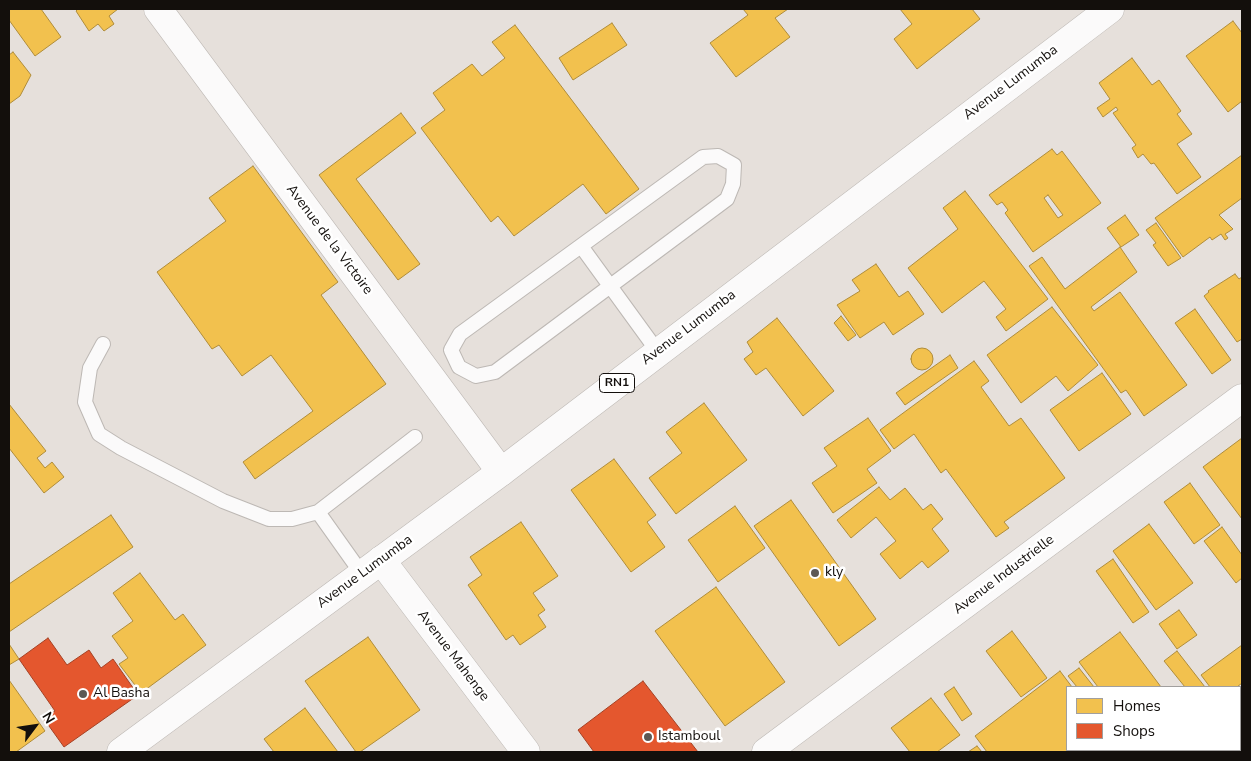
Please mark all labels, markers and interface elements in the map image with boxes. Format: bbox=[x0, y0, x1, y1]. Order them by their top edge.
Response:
street label: Avenue Lumumba bbox=[960, 42, 1062, 124]
street label: Avenue de la Victoire bbox=[282, 182, 376, 298]
street label: Avenue Lumumba bbox=[638, 287, 740, 369]
road number: RN1 bbox=[600, 373, 634, 392]
street label: Avenue Lumumba bbox=[314, 532, 416, 612]
street label: Avenue Industrielle bbox=[950, 532, 1058, 618]
place label: kly bbox=[825, 565, 843, 581]
marker: kly bbox=[809, 567, 821, 579]
street label: Avenue Mahenge bbox=[413, 607, 493, 705]
place label: Al Basha bbox=[93, 686, 150, 702]
legend bbox=[1066, 686, 1241, 751]
marker: Al Basha bbox=[77, 688, 89, 700]
text: Homes bbox=[1113, 696, 1161, 716]
north arrow bbox=[10, 701, 60, 751]
text: N bbox=[37, 709, 59, 727]
text: Shops bbox=[1113, 721, 1155, 741]
place label: Istamboul bbox=[658, 729, 720, 745]
marker: Istamboul bbox=[642, 731, 654, 743]

